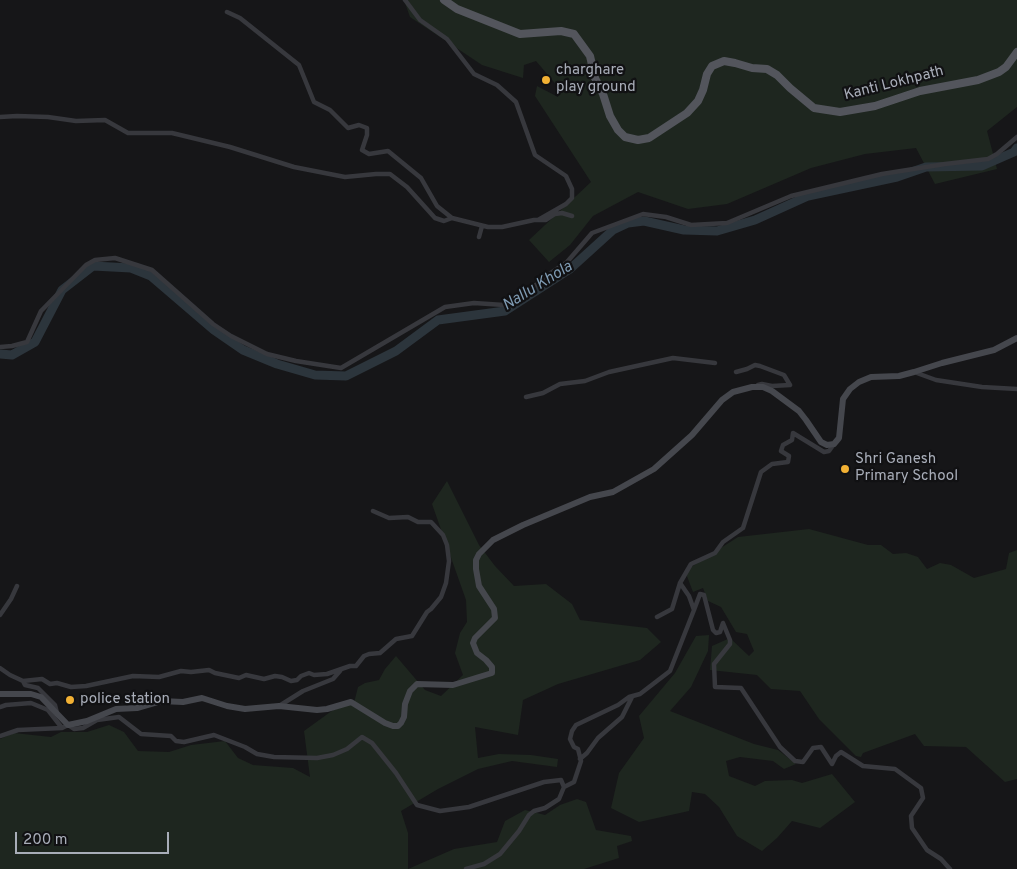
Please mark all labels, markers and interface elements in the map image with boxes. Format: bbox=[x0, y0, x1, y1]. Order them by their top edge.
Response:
place label: charghare play ground bbox=[556, 62, 636, 97]
street label: Kanti Lokhpath bbox=[842, 63, 946, 105]
marker: charghare play ground bbox=[540, 74, 552, 86]
water label: Nallu Khola bbox=[499, 258, 577, 316]
place label: Shri Ganesh Primary School bbox=[855, 451, 958, 486]
marker: Shri Ganesh Primary School bbox=[839, 463, 851, 475]
place label: police station bbox=[80, 691, 170, 709]
marker: police station bbox=[64, 694, 76, 706]
scale bar bbox=[18, 822, 171, 854]
text: 200 m bbox=[23, 831, 68, 850]

